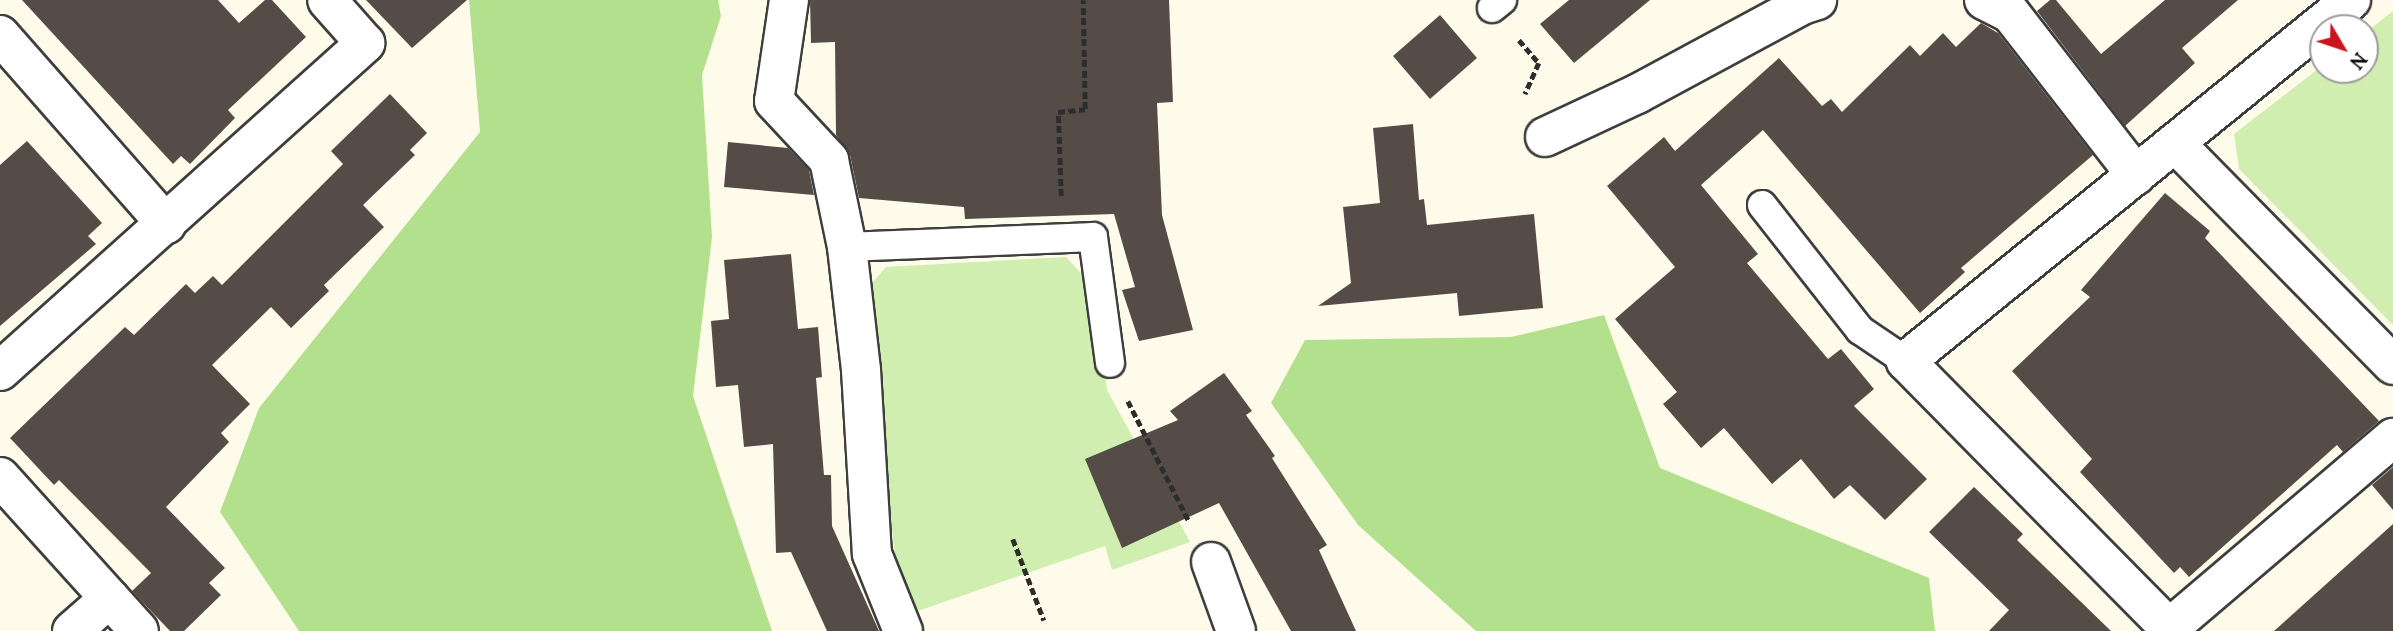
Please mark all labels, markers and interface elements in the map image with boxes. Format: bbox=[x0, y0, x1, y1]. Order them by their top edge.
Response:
north arrow bbox=[2309, 14, 2379, 84]
text: N bbox=[2345, 48, 2373, 74]

